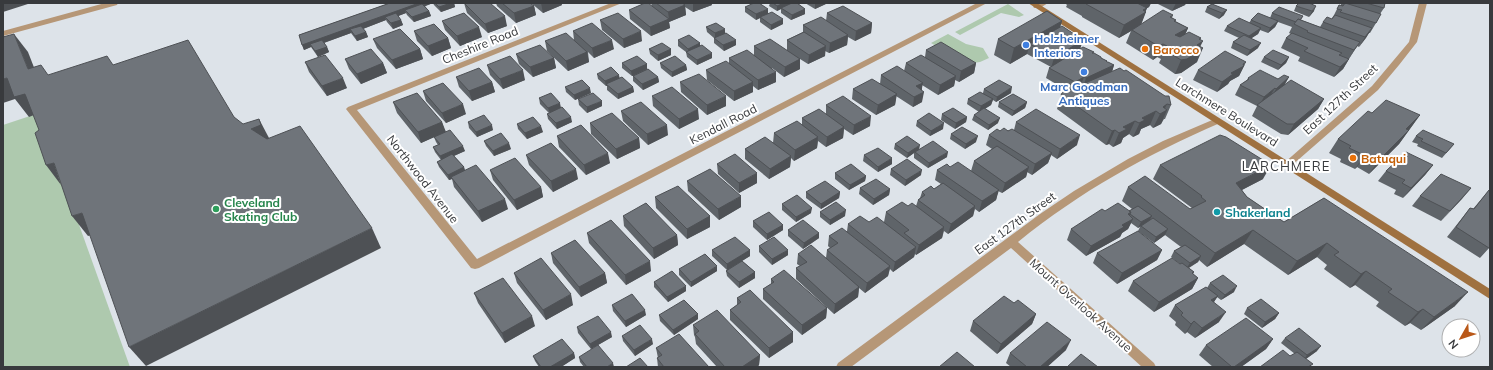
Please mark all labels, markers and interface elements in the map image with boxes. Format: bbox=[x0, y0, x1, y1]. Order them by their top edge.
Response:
street label: Cheshire Road bbox=[440, 23, 520, 67]
place label: Holzheimer Interiors bbox=[1034, 31, 1099, 60]
marker: Holzheimer Interiors bbox=[1021, 40, 1031, 50]
place label: Barocco bbox=[1153, 42, 1199, 57]
marker: Barocco bbox=[1140, 44, 1150, 54]
street label: East 127th Street bbox=[1300, 61, 1380, 137]
marker: Marc Goodman Antiques bbox=[1079, 67, 1089, 77]
street label: Larchmere Boulevard bbox=[1173, 74, 1281, 150]
place label: Marc Goodman Antiques bbox=[1040, 79, 1128, 108]
street label: Kendall Road bbox=[687, 101, 759, 147]
street label: Northwood Avenue bbox=[384, 132, 462, 226]
place label: Batuqui bbox=[1361, 151, 1406, 166]
marker: Batuqui bbox=[1348, 153, 1358, 163]
district label: LARCHMERE bbox=[1242, 158, 1330, 174]
street label: East 127th Street bbox=[972, 189, 1058, 257]
place label: Cleveland Skating Club bbox=[224, 195, 297, 224]
marker: Cleveland Skating Club bbox=[211, 204, 221, 214]
place label: Shakerland bbox=[1225, 205, 1290, 220]
marker: Shakerland bbox=[1212, 207, 1222, 217]
street label: Mount Overlook Avenue bbox=[1027, 255, 1135, 355]
north arrow bbox=[1441, 318, 1481, 358]
text: N bbox=[1445, 337, 1461, 352]

